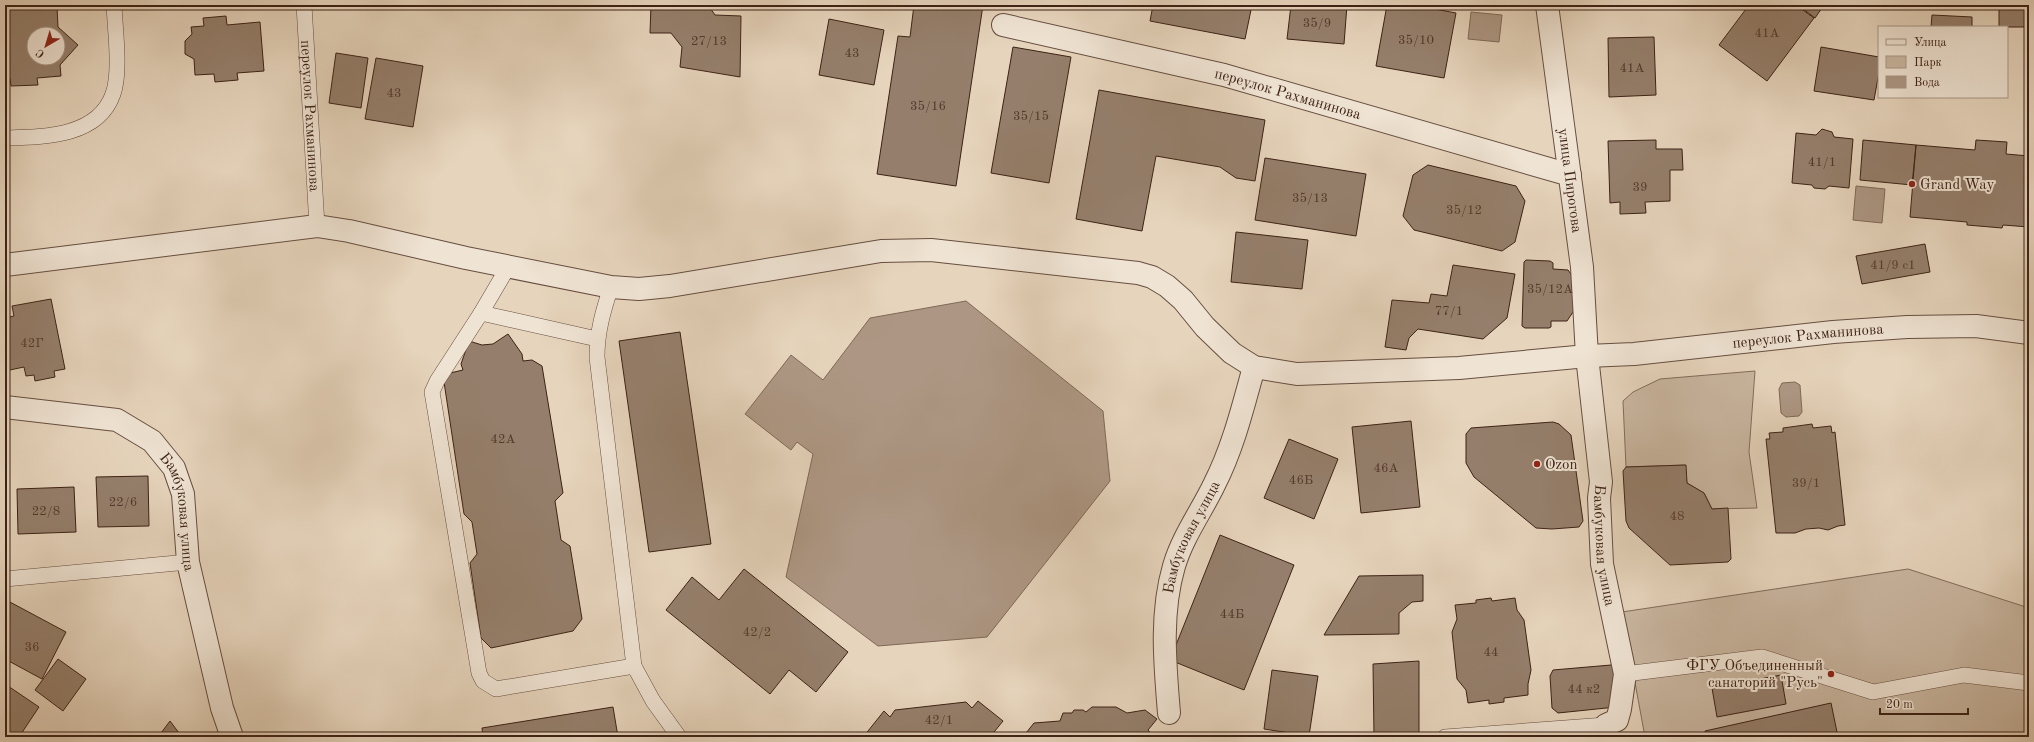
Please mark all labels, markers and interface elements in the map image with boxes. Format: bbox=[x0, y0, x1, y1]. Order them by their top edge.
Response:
house number: 35/9 bbox=[1303, 17, 1331, 30]
north arrow bbox=[26, 26, 66, 66]
legend bbox=[1878, 26, 2008, 98]
house number: 41А bbox=[1754, 27, 1780, 40]
house number: 35/10 bbox=[1398, 34, 1434, 47]
house number: 27/13 bbox=[691, 35, 727, 48]
text: Улица bbox=[1914, 37, 1947, 49]
street label: переулок Рахманинова bbox=[297, 40, 321, 193]
text: С bbox=[35, 46, 47, 59]
house number: 43 bbox=[844, 47, 860, 60]
text: Парк bbox=[1914, 57, 1942, 69]
house number: 41А bbox=[1619, 62, 1645, 75]
street label: переулок Рахманинова bbox=[1213, 67, 1363, 123]
text: Вода bbox=[1914, 77, 1940, 89]
house number: 43 bbox=[386, 87, 402, 100]
house number: 35/16 bbox=[910, 100, 946, 113]
house number: 35/15 bbox=[1013, 110, 1049, 123]
street label: улица Пирогова bbox=[1555, 127, 1583, 235]
house number: 41/1 bbox=[1808, 156, 1836, 169]
place label: Grand Way bbox=[1920, 178, 1994, 193]
marker: Grand Way bbox=[1907, 179, 1917, 189]
house number: 39 bbox=[1632, 181, 1648, 194]
house number: 35/13 bbox=[1292, 192, 1328, 205]
house number: 35/12 bbox=[1446, 204, 1482, 217]
house number: 41/9 с1 bbox=[1870, 259, 1916, 272]
house number: 35/12А bbox=[1527, 283, 1573, 296]
house number: 77/1 bbox=[1435, 305, 1463, 318]
street label: переулок Рахманинова bbox=[1732, 323, 1885, 352]
house number: 42Г bbox=[20, 337, 44, 350]
house number: 42А bbox=[490, 433, 516, 446]
street label: Бамбуковая улица bbox=[156, 451, 196, 573]
place label: Ozon bbox=[1545, 458, 1578, 473]
marker: Ozon bbox=[1532, 459, 1542, 469]
house number: 46А bbox=[1373, 462, 1399, 475]
house number: 46Б bbox=[1289, 474, 1313, 487]
house number: 39/1 bbox=[1792, 477, 1820, 490]
street label: Бамбуковая улица bbox=[1162, 479, 1224, 595]
street label: Бамбуковая улица bbox=[1590, 484, 1617, 608]
house number: 22/6 bbox=[109, 496, 137, 509]
house number: 22/8 bbox=[32, 505, 60, 518]
house number: 48 bbox=[1669, 510, 1685, 523]
house number: 44Б bbox=[1220, 608, 1244, 621]
house number: 42/2 bbox=[743, 626, 771, 639]
house number: 36 bbox=[24, 641, 40, 654]
house number: 44 bbox=[1483, 646, 1499, 659]
place label: ФГУ Объединенный санаторий "Русь" bbox=[1686, 659, 1823, 691]
marker: ФГУ Объединенный санаторий "Русь" bbox=[1826, 669, 1836, 679]
house number: 44 к2 bbox=[1568, 683, 1600, 696]
scale bar bbox=[1880, 690, 1968, 716]
text: 20 m bbox=[1886, 699, 1913, 711]
house number: 42/1 bbox=[925, 714, 953, 727]

